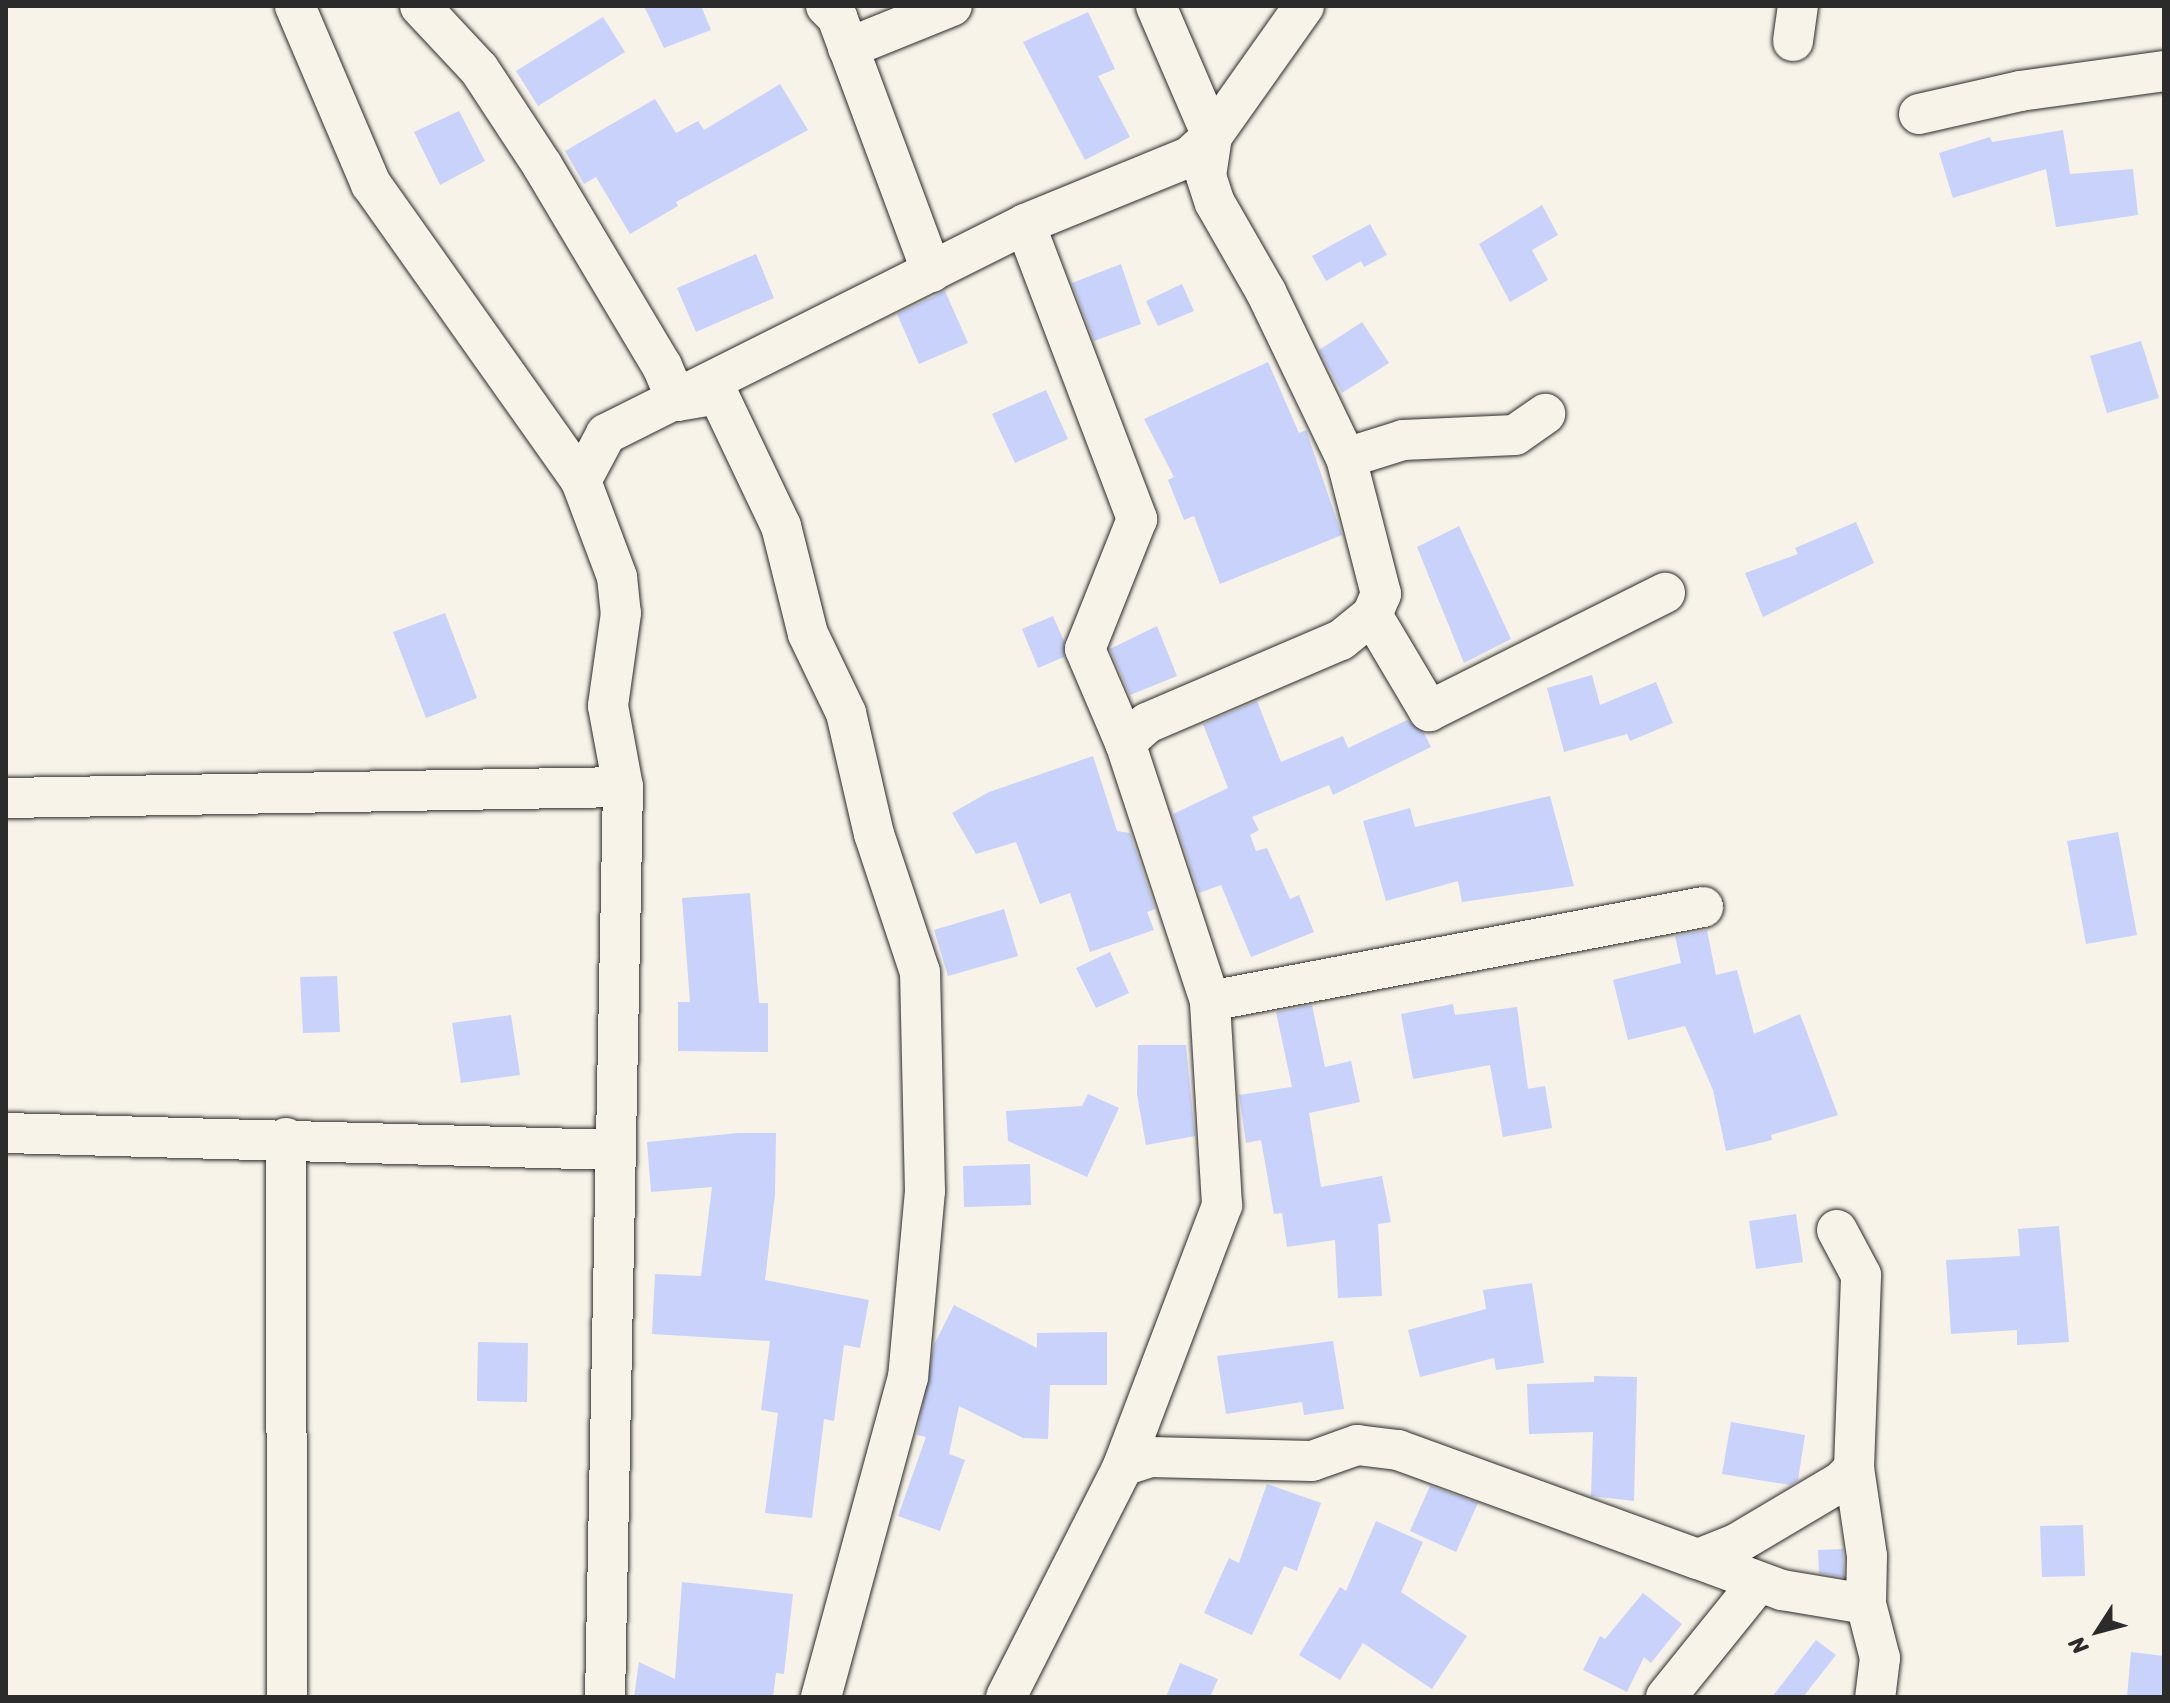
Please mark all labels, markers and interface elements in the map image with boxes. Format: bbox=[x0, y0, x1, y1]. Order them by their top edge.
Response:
north arrow bbox=[2058, 1591, 2138, 1671]
text: N bbox=[2058, 1628, 2098, 1663]

